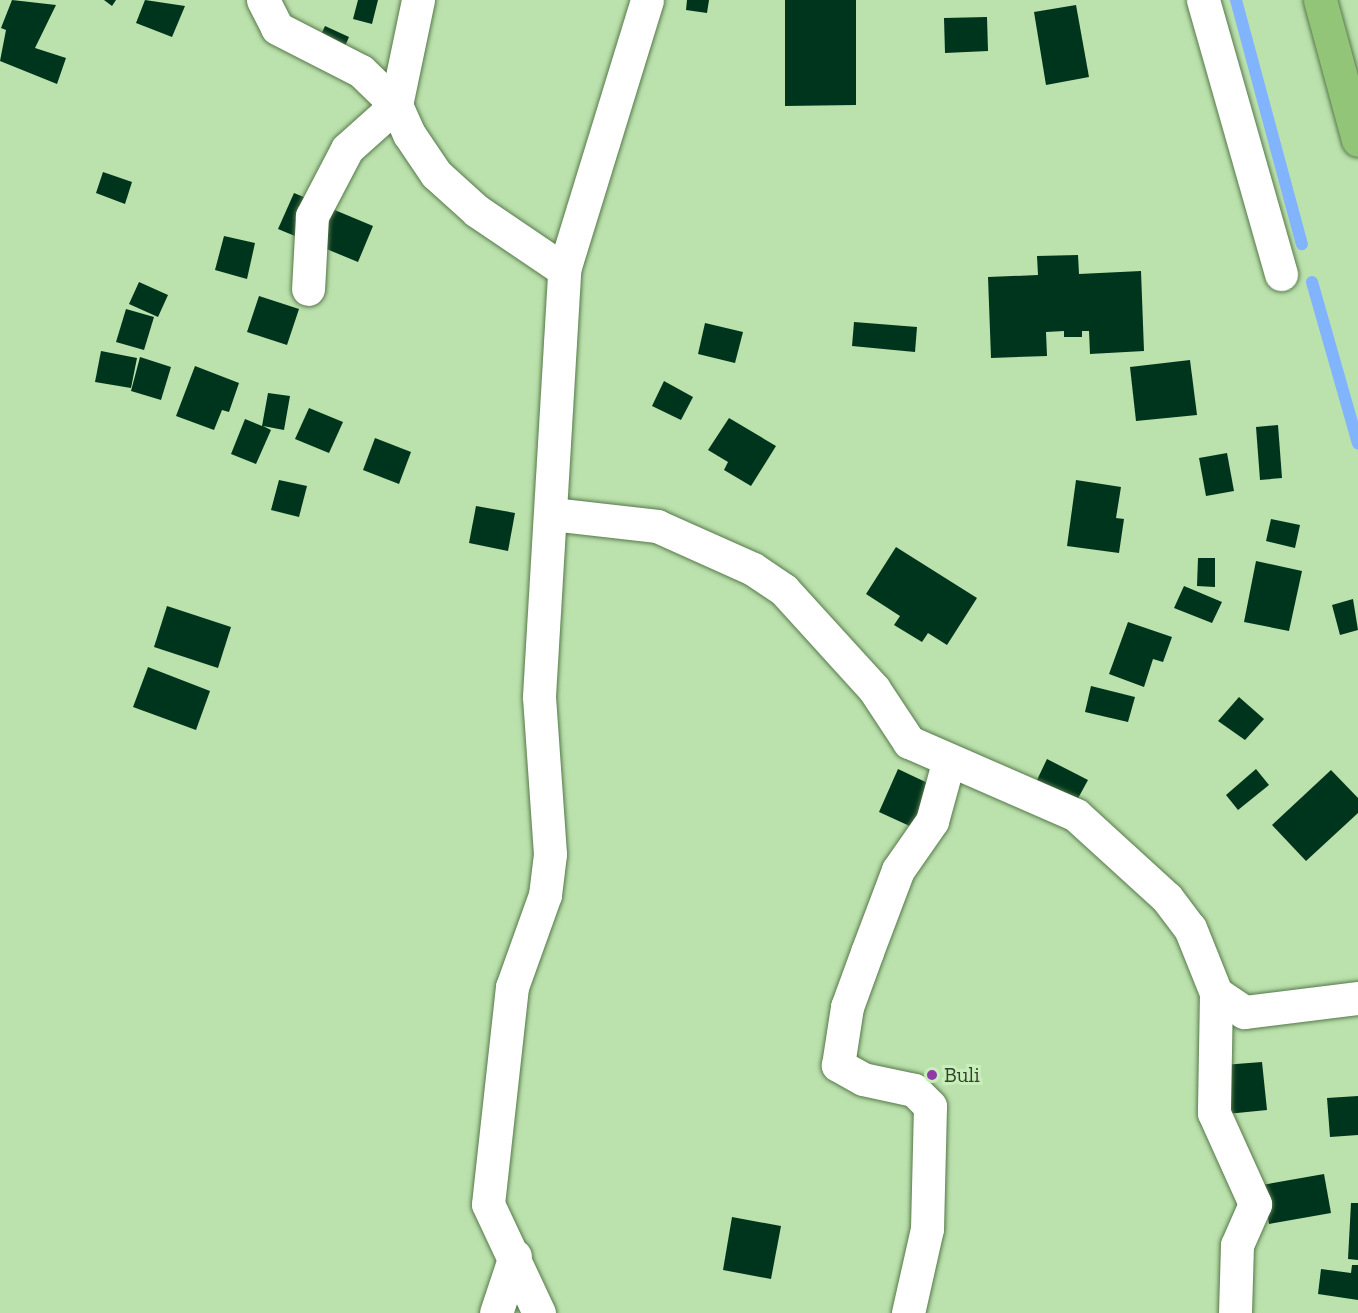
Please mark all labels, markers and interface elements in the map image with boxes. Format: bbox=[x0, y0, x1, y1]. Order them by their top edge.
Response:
place label: Buli bbox=[944, 1062, 980, 1088]
marker: Buli bbox=[925, 1068, 939, 1082]

